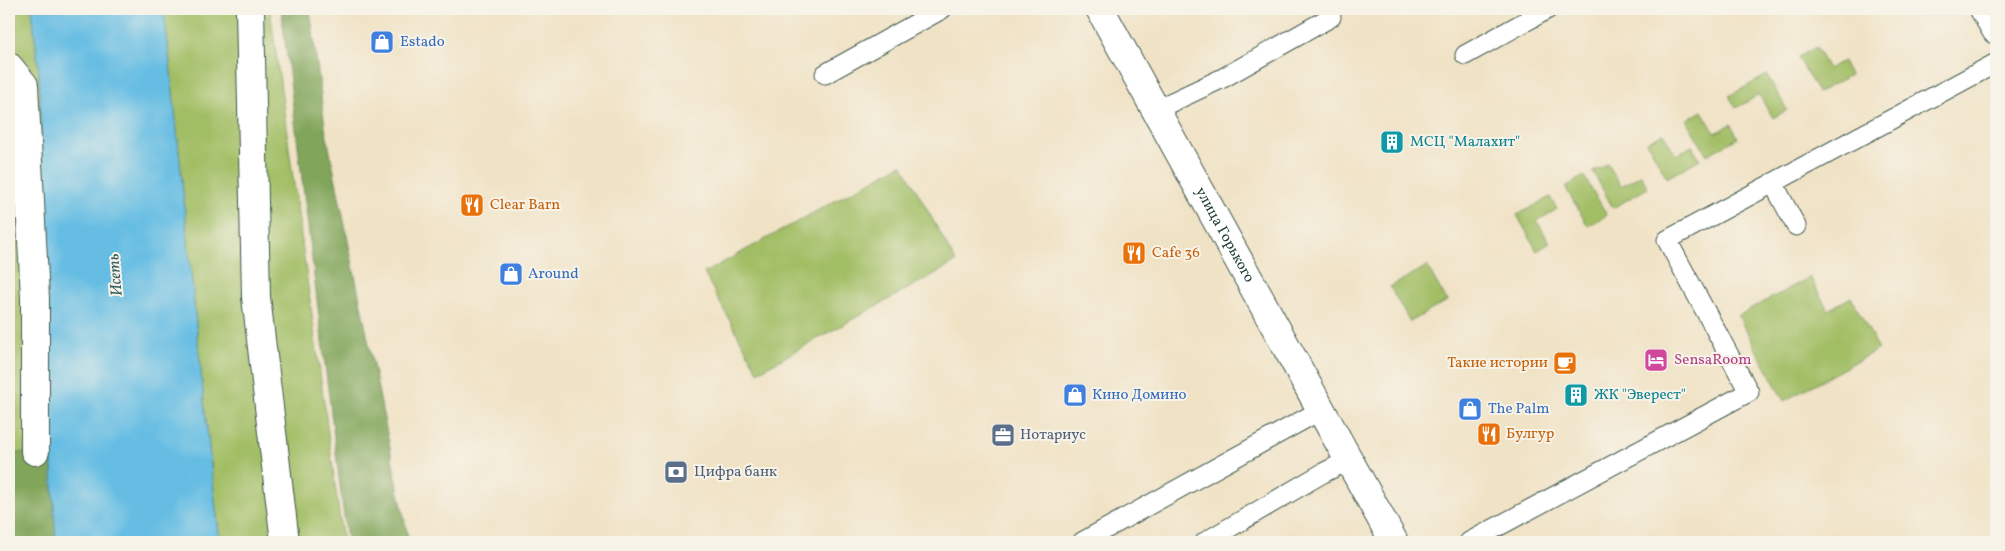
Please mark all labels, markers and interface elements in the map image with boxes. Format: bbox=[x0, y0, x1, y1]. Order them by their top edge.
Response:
shop icon: Estado bbox=[369, 29, 395, 55]
place label: Estado bbox=[400, 32, 445, 53]
building icon: МСЦ "Малахит" bbox=[1379, 129, 1405, 155]
place label: МСЦ "Малахит" bbox=[1410, 132, 1520, 153]
street label: улица Горького bbox=[1190, 183, 1259, 287]
restaurant icon: Clear Barn bbox=[459, 192, 485, 218]
place label: Clear Barn bbox=[490, 195, 560, 216]
restaurant icon: Cafe 36 bbox=[1121, 240, 1147, 266]
place label: Cafe 36 bbox=[1152, 243, 1200, 264]
water label: Исеть bbox=[103, 253, 129, 297]
shop icon: Around bbox=[498, 261, 524, 287]
place label: Around bbox=[528, 264, 579, 285]
hotel icon: SensaRoom bbox=[1643, 347, 1669, 373]
cafe icon: Такие истории bbox=[1552, 350, 1578, 376]
place label: SensaRoom bbox=[1674, 350, 1751, 371]
place label: Такие истории bbox=[1447, 353, 1548, 374]
shop icon: Кино Домино bbox=[1062, 382, 1088, 408]
building icon: ЖК "Эверест" bbox=[1563, 382, 1589, 408]
place label: Кино Домино bbox=[1092, 385, 1187, 406]
place label: ЖК "Эверест" bbox=[1594, 385, 1686, 406]
shop icon: The Palm bbox=[1457, 396, 1483, 422]
place label: The Palm bbox=[1488, 399, 1549, 420]
restaurant icon: Булгур bbox=[1476, 421, 1502, 447]
office icon: Нотариус bbox=[990, 422, 1016, 448]
place label: Булгур bbox=[1506, 424, 1554, 445]
place label: Нотариус bbox=[1020, 425, 1086, 446]
bank icon: Цифра банк bbox=[663, 459, 689, 485]
place label: Цифра банк bbox=[694, 462, 777, 483]

